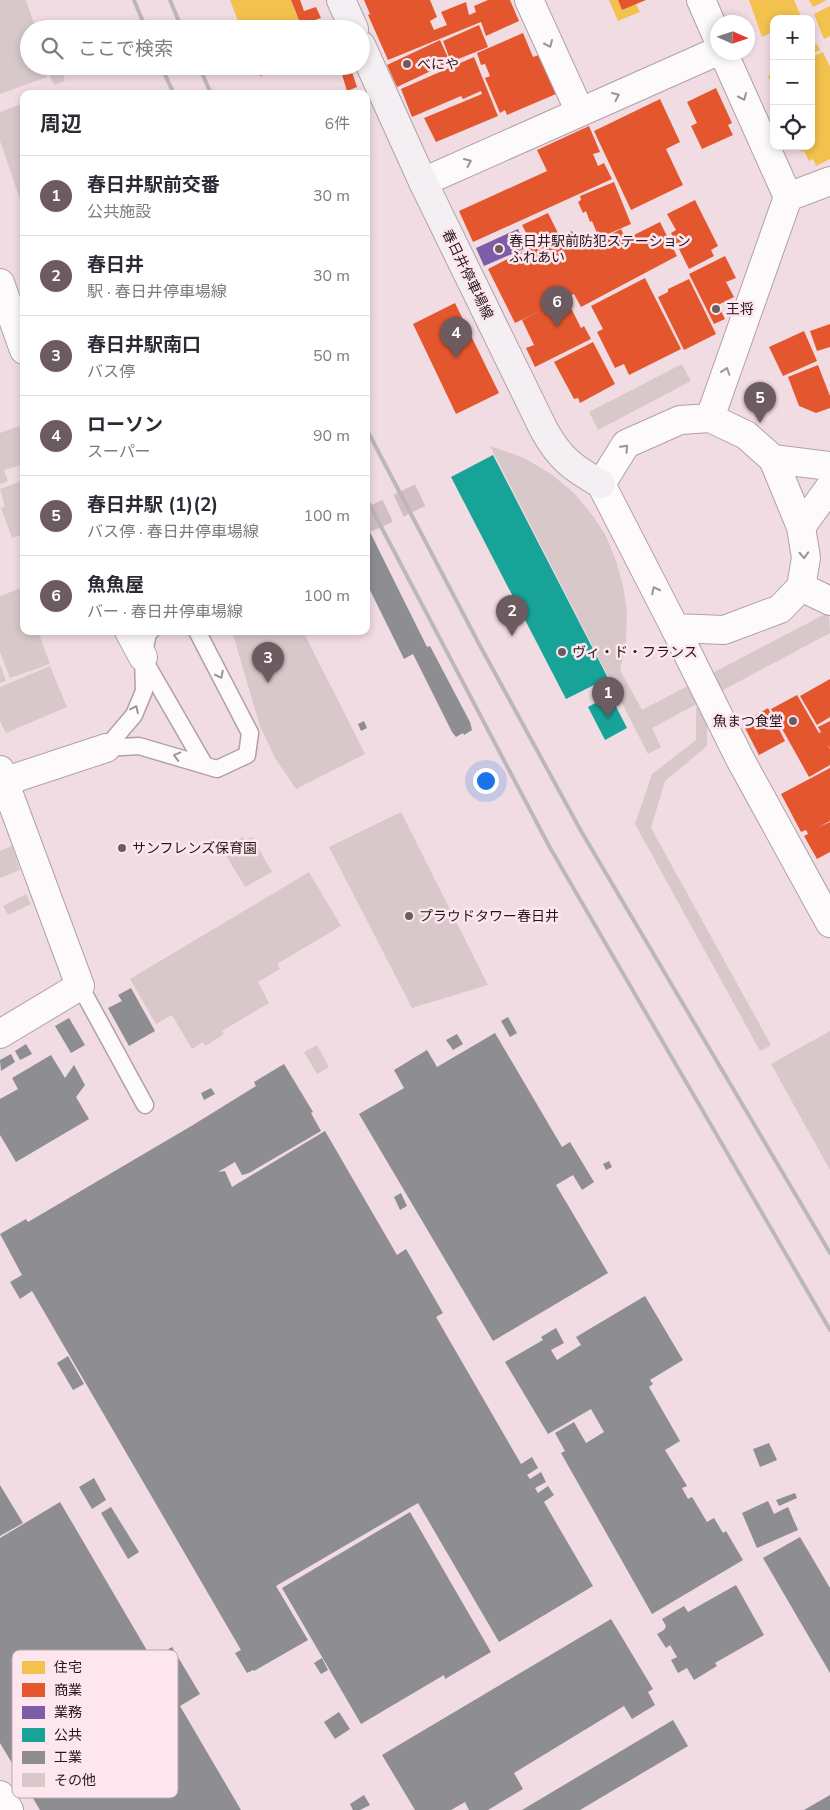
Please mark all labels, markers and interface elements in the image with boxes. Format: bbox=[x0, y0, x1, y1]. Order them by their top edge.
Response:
north arrow bbox=[710, 15, 755, 60]
map controls bbox=[770, 15, 815, 150]
button: + bbox=[770, 15, 815, 60]
search box bbox=[20, 20, 370, 75]
icon: search bbox=[38, 34, 66, 62]
text: ここで検索 bbox=[78, 36, 173, 62]
one-way arrow bbox=[543, 39, 554, 48]
place label: べにや bbox=[417, 55, 459, 74]
marker: べにや bbox=[401, 58, 413, 70]
button: − bbox=[770, 60, 815, 105]
one-way arrow bbox=[611, 91, 620, 102]
one-way arrow bbox=[737, 92, 748, 101]
button: locate bbox=[770, 105, 815, 150]
text: 周辺 bbox=[40, 110, 82, 138]
text: 6件 bbox=[324, 113, 350, 135]
one-way arrow bbox=[463, 158, 472, 169]
text: 春日井駅前交番 bbox=[87, 172, 220, 198]
text: 1 bbox=[51, 185, 61, 207]
text: 30 m bbox=[313, 185, 350, 207]
text: 公共施設 bbox=[87, 201, 151, 223]
street label: 春日井停車場線 bbox=[438, 226, 498, 322]
place label: 春日井駅前防犯ステーション ふれあい bbox=[509, 232, 691, 267]
marker: 春日井駅前防犯ステーション ふれあい bbox=[493, 243, 505, 255]
text: 春日井 bbox=[87, 252, 144, 278]
text: 2 bbox=[51, 265, 61, 287]
text: 30 m bbox=[313, 265, 350, 287]
text: 駅 · 春日井停車場線 bbox=[87, 281, 227, 303]
pin: 6 bbox=[541, 286, 573, 327]
place label: 王将 bbox=[726, 300, 754, 319]
marker: 王将 bbox=[710, 303, 722, 315]
pin: 4 bbox=[440, 317, 472, 358]
text: 春日井駅南口 bbox=[87, 332, 201, 358]
text: 3 bbox=[51, 345, 61, 367]
text: 50 m bbox=[313, 345, 350, 367]
text: バス停 bbox=[87, 361, 135, 383]
one-way arrow bbox=[720, 368, 730, 376]
pin: 5 bbox=[744, 382, 776, 423]
text: ローソン bbox=[87, 412, 163, 438]
text: 4 bbox=[51, 425, 61, 447]
text: 90 m bbox=[313, 425, 350, 447]
text: スーパー bbox=[87, 441, 151, 463]
one-way arrow bbox=[619, 445, 628, 454]
text: 春日井駅 (1)(2) bbox=[87, 492, 218, 518]
text: 5 bbox=[51, 505, 61, 527]
text: 100 m bbox=[303, 505, 350, 527]
text: バス停 · 春日井停車場線 bbox=[87, 521, 259, 543]
one-way arrow bbox=[799, 551, 810, 559]
text: 魚魚屋 bbox=[87, 572, 144, 598]
text: 6 bbox=[51, 585, 61, 607]
text: 100 m bbox=[303, 585, 350, 607]
one-way arrow bbox=[651, 586, 661, 595]
pin: 2 bbox=[496, 595, 528, 636]
text: バー · 春日井停車場線 bbox=[87, 601, 243, 623]
pin: 3 bbox=[252, 642, 284, 683]
place label: ヴィ・ド・フランス bbox=[572, 643, 698, 662]
marker: ヴィ・ド・フランス bbox=[556, 646, 568, 658]
one-way arrow bbox=[214, 669, 224, 678]
pin: 1 bbox=[592, 677, 624, 718]
one-way arrow bbox=[129, 705, 140, 714]
place label: 魚まつ食堂 bbox=[713, 712, 783, 731]
marker: 魚まつ食堂 bbox=[787, 715, 799, 727]
one-way arrow bbox=[174, 752, 182, 762]
your location bbox=[473, 768, 499, 794]
place label: サンフレンズ保育園 bbox=[132, 839, 257, 858]
marker: サンフレンズ保育園 bbox=[116, 842, 128, 854]
place label: プラウドタワー春日井 bbox=[419, 907, 559, 926]
marker: プラウドタワー春日井 bbox=[403, 910, 415, 922]
legend bbox=[12, 1650, 178, 1798]
text: 住宅 bbox=[54, 1658, 82, 1677]
text: 商業 bbox=[54, 1681, 82, 1700]
text: 業務 bbox=[54, 1703, 82, 1722]
text: 公共 bbox=[54, 1726, 82, 1745]
text: 工業 bbox=[54, 1748, 82, 1767]
text: その他 bbox=[54, 1771, 96, 1790]

